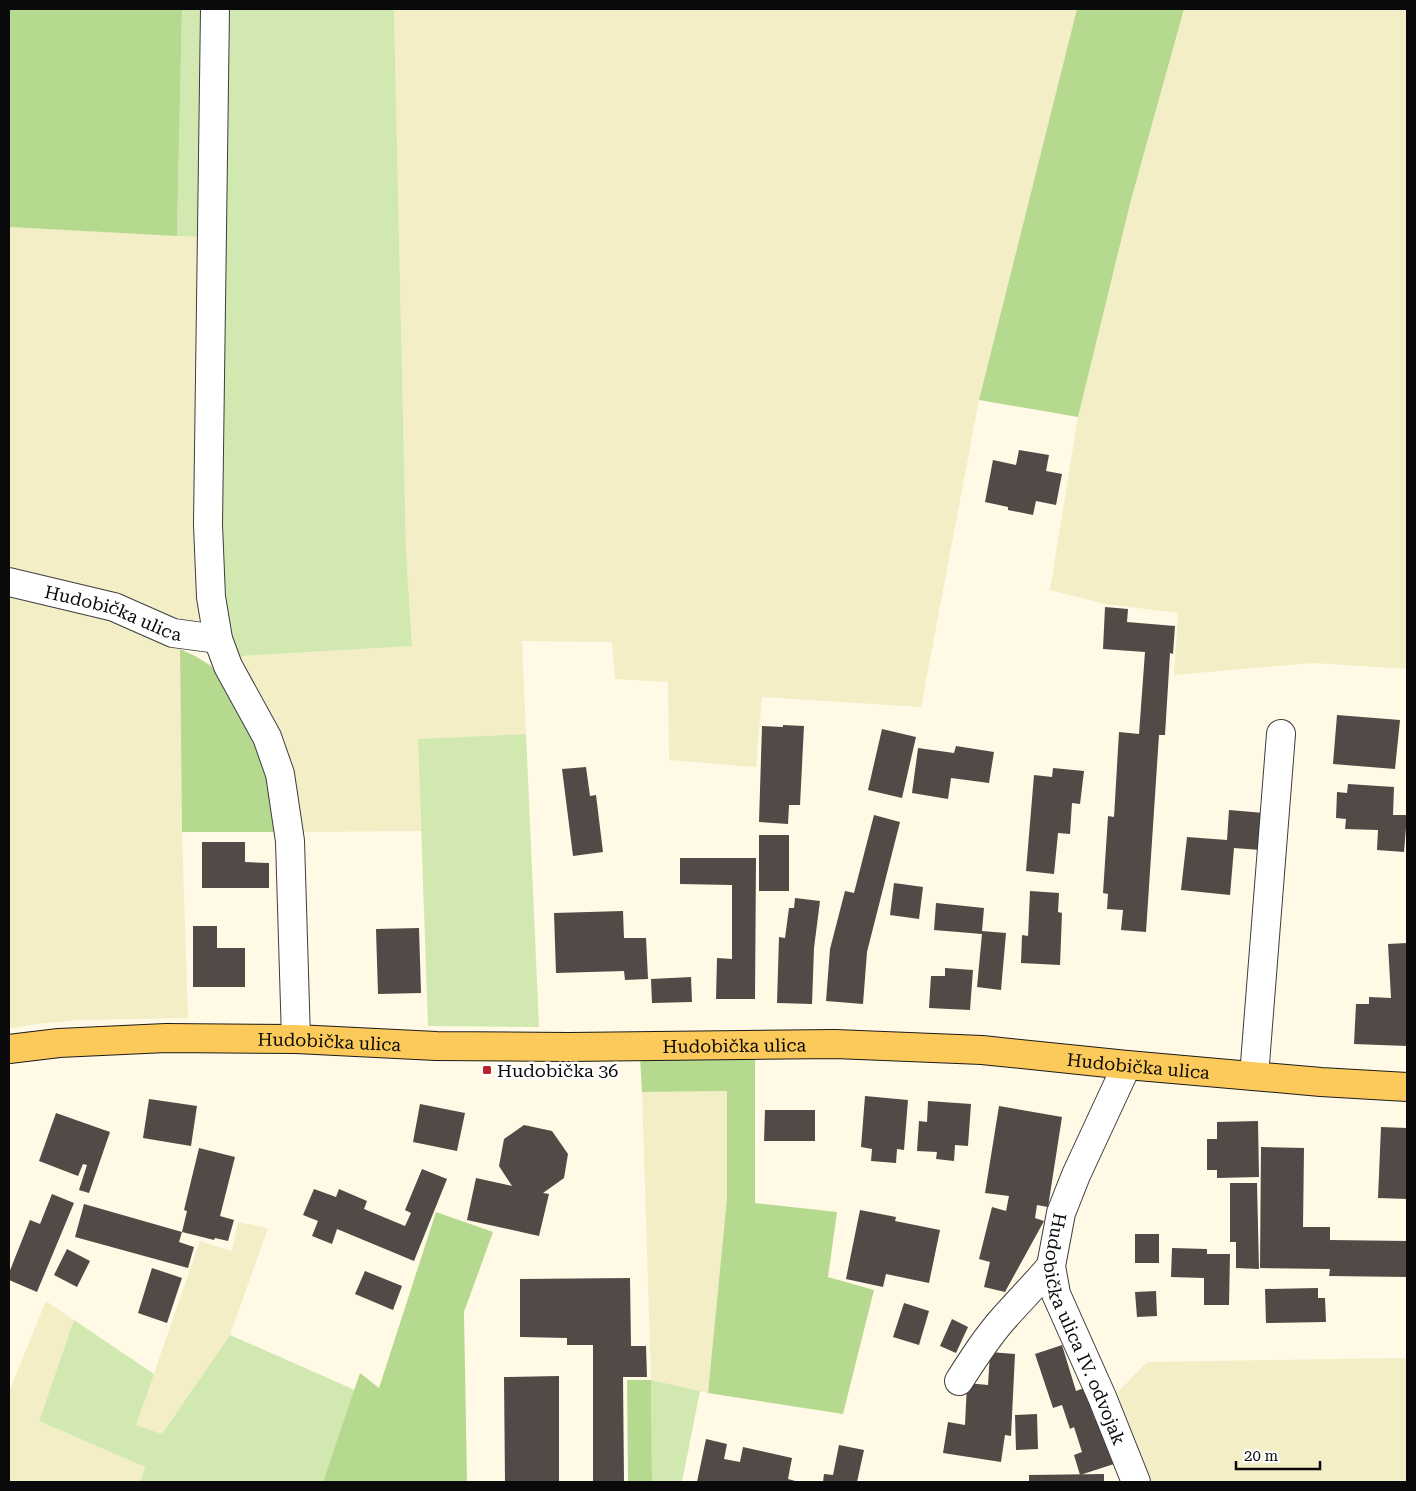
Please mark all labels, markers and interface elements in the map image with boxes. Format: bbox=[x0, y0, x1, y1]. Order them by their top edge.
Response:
street label: Hudobička ulica bbox=[43, 580, 183, 645]
street label: Hudobička ulica bbox=[258, 1028, 402, 1055]
street label: Hudobička ulica bbox=[662, 1034, 807, 1056]
street label: Hudobička ulica bbox=[1066, 1048, 1211, 1083]
place label: Hudobička 36 bbox=[497, 1060, 618, 1081]
marker: Hudobička 36 bbox=[481, 1064, 493, 1076]
street label: Hudobička ulica IV. odvojak bbox=[1040, 1211, 1130, 1448]
scale bar bbox=[1236, 1438, 1320, 1470]
text: 20 m bbox=[1244, 1447, 1279, 1465]

